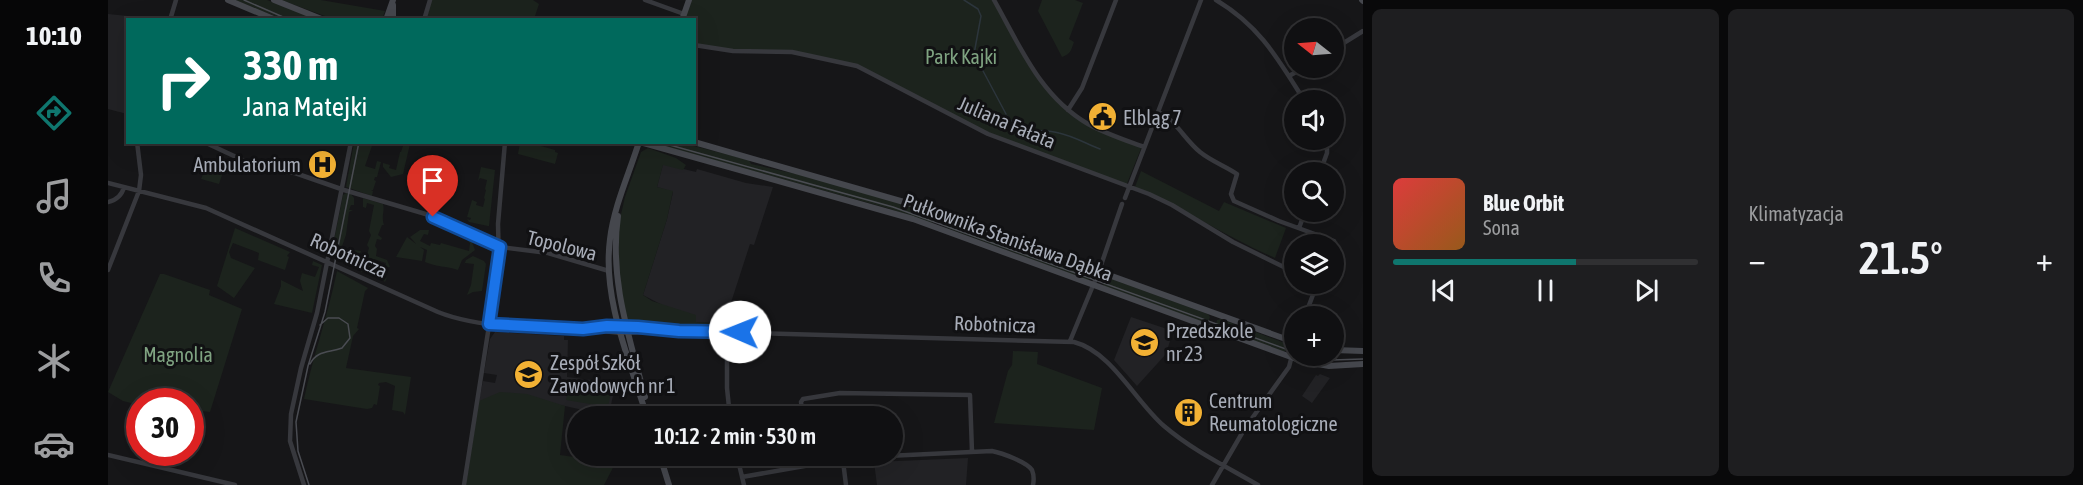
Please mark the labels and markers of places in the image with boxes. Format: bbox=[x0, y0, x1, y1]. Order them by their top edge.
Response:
public building icon: Elbląg 7 bbox=[1086, 101, 1118, 133]
place label: Elbląg 7 bbox=[1123, 106, 1182, 129]
hospital icon: Ambulatorium bbox=[306, 148, 338, 180]
place label: Ambulatorium bbox=[194, 153, 301, 176]
pin bbox=[407, 155, 458, 217]
place label: Przedszkole nr 23 bbox=[1166, 319, 1253, 365]
school or university icon: Przedszkole nr 23 bbox=[1129, 326, 1161, 358]
place label: Zespół Szkół Zawodowych nr 1 bbox=[550, 351, 676, 397]
school or university icon: Zespół Szkół Zawodowych nr 1 bbox=[513, 358, 545, 390]
place label: Centrum Reumatologiczne bbox=[1209, 389, 1337, 435]
building icon: Centrum Reumatologiczne bbox=[1172, 396, 1204, 428]

